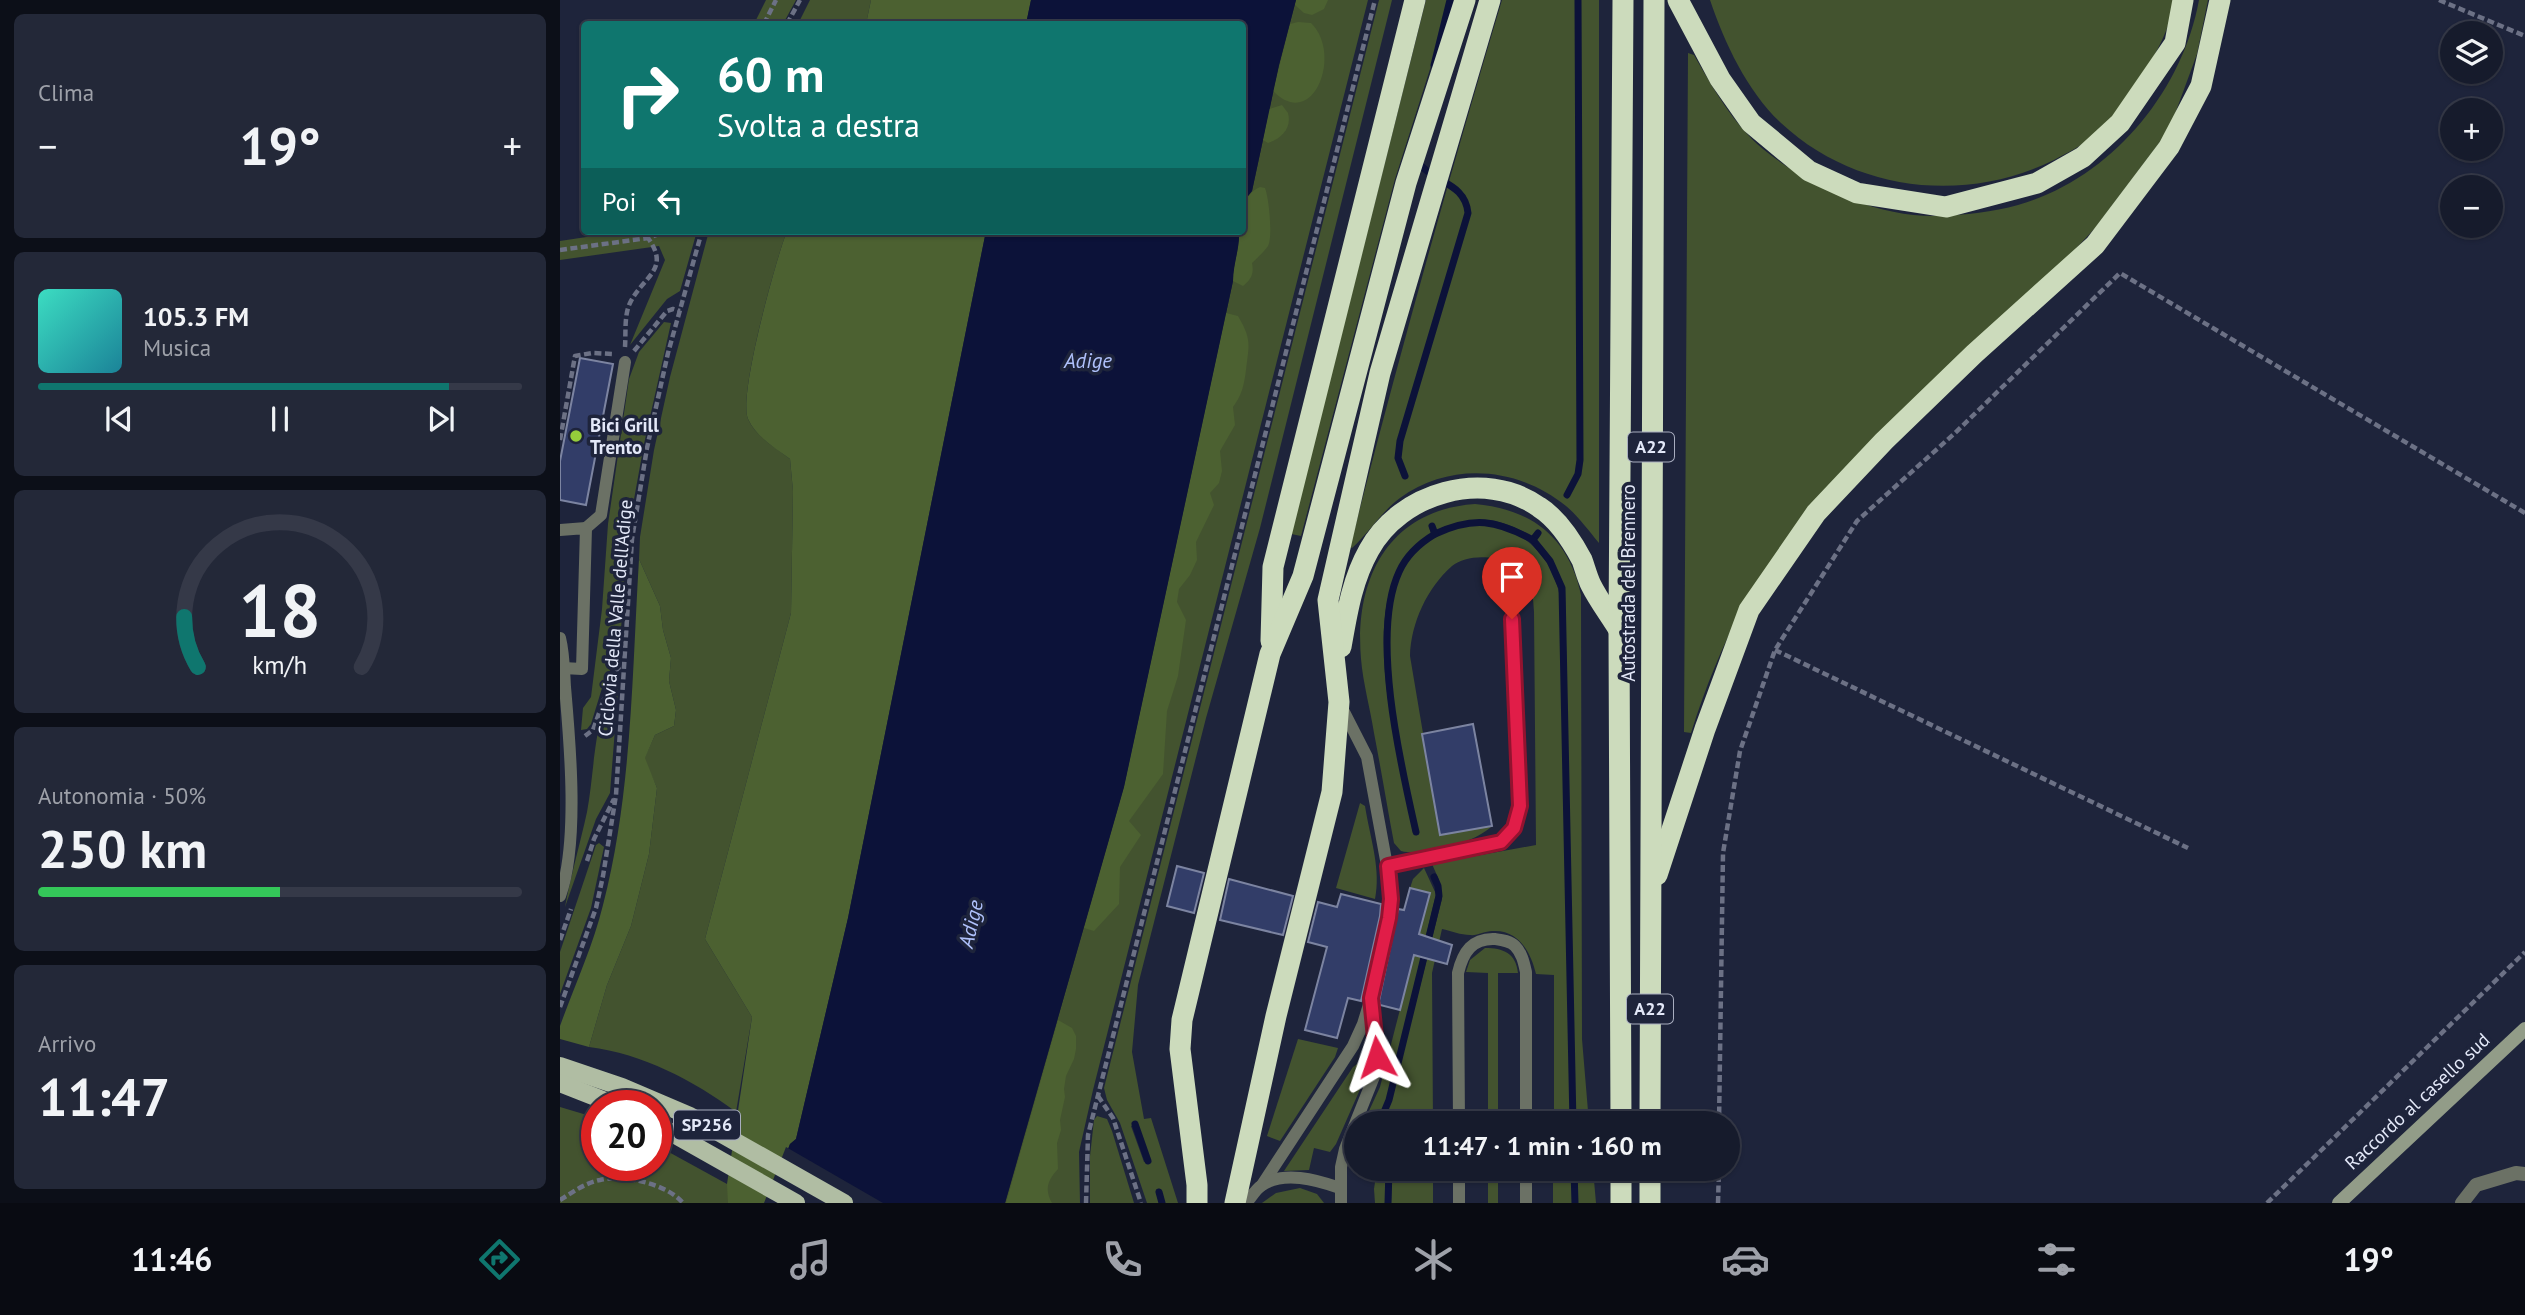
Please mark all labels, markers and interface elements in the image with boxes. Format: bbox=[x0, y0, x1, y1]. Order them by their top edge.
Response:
map controls bbox=[2440, 21, 2503, 238]
button: layers bbox=[2440, 21, 2503, 84]
text: 60 m bbox=[717, 42, 824, 106]
icon: right bbox=[602, 49, 693, 140]
text: Clima bbox=[38, 78, 94, 107]
button: + bbox=[2440, 98, 2503, 161]
text: Svolta a destra bbox=[717, 104, 920, 146]
text: 19° bbox=[239, 112, 321, 179]
text: − bbox=[38, 121, 57, 170]
text: + bbox=[503, 121, 522, 170]
button: − bbox=[2440, 175, 2503, 238]
icon: left bbox=[651, 182, 689, 220]
text: Poi bbox=[602, 185, 637, 218]
text: 105.3 FM bbox=[143, 300, 249, 333]
text: Musica bbox=[143, 333, 211, 362]
water label: Adige bbox=[1063, 347, 1112, 374]
icon: previous bbox=[100, 400, 138, 438]
icon: pause bbox=[261, 400, 299, 438]
icon: next bbox=[422, 400, 460, 438]
place label: Bici Grill Trento bbox=[590, 413, 659, 459]
marker: Bici Grill Trento bbox=[568, 428, 584, 444]
road number: A22 bbox=[1628, 432, 1674, 462]
street label: Autostrada del Brennero bbox=[1616, 484, 1640, 682]
street label: Ciclovia della Valle dell'Adige bbox=[593, 498, 637, 738]
pin bbox=[1482, 547, 1542, 619]
icon: arrive bbox=[1493, 558, 1531, 596]
text: 18 bbox=[239, 564, 321, 658]
text: km/h bbox=[253, 649, 307, 681]
text: Autonomia · 50% bbox=[38, 781, 206, 810]
text: 250 km bbox=[38, 815, 207, 882]
water label: Adige bbox=[952, 897, 989, 951]
road number: A22 bbox=[1627, 994, 1673, 1024]
position arrow bbox=[1340, 1020, 1414, 1094]
street label: Raccordo al casello sud bbox=[2340, 1028, 2494, 1174]
text: Arrivo bbox=[38, 1029, 96, 1058]
text: 11:47 bbox=[38, 1063, 170, 1130]
speed limit sign: 20 bbox=[581, 1090, 672, 1181]
road number: SP256 bbox=[674, 1110, 740, 1140]
text: 11:47 · 1 min · 160 m bbox=[1422, 1129, 1662, 1162]
icon: directions bbox=[475, 1235, 524, 1284]
icon: music bbox=[786, 1235, 835, 1284]
icon: phone bbox=[1098, 1235, 1147, 1284]
icon: climate bbox=[1409, 1235, 1458, 1284]
icon: car bbox=[1721, 1235, 1770, 1284]
icon: filters bbox=[2032, 1235, 2081, 1284]
text: 11:46 bbox=[131, 1238, 212, 1280]
text: 19° bbox=[2343, 1238, 2394, 1280]

